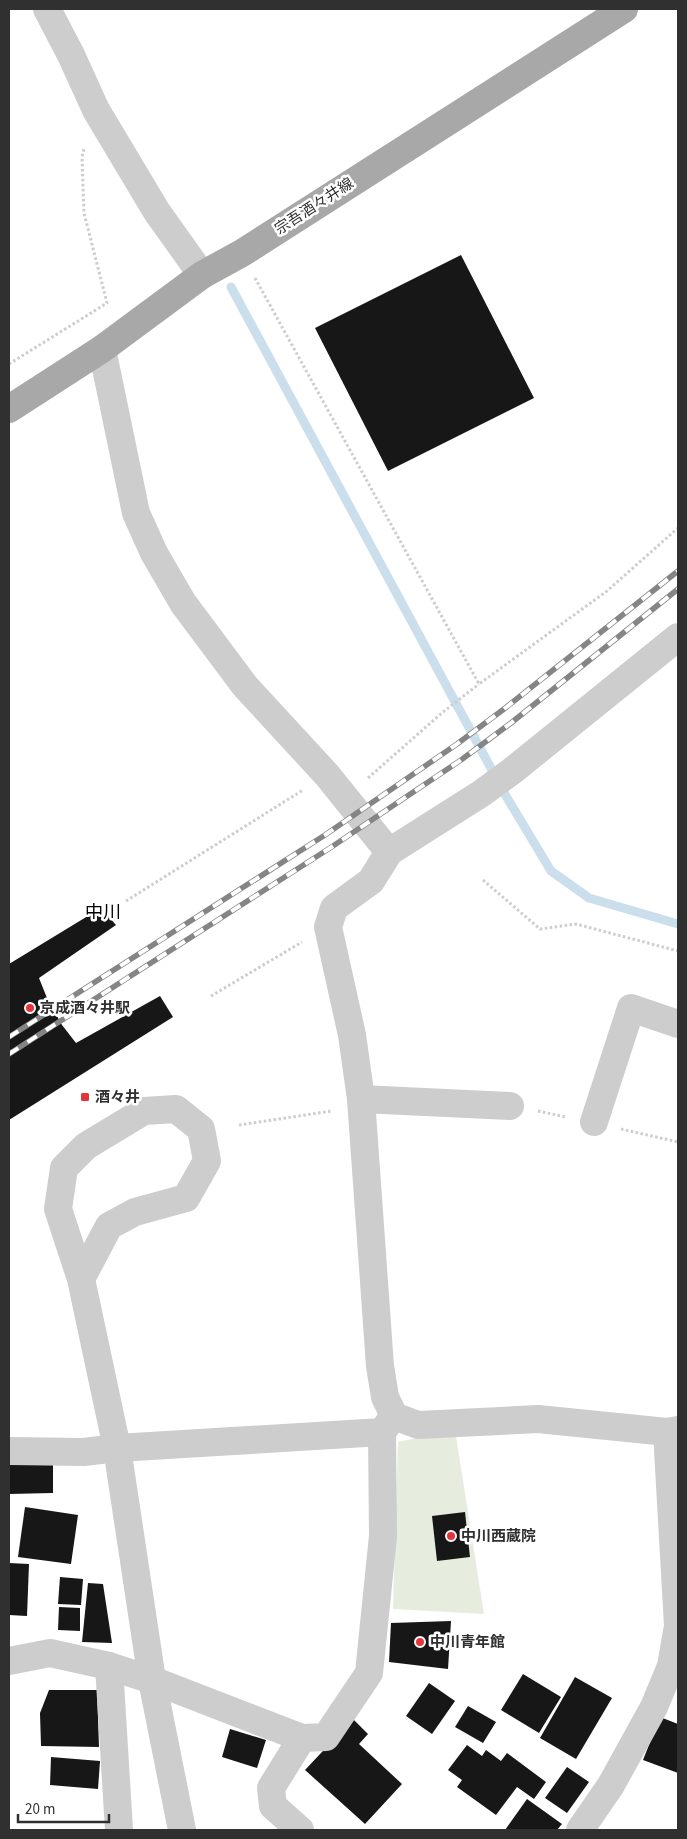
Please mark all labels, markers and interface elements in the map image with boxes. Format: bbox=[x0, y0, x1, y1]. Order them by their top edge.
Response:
street label: 宗吾酒々井線 bbox=[271, 173, 358, 240]
district label: 中川 bbox=[85, 900, 121, 925]
place label: 京成酒々井駅 bbox=[40, 998, 130, 1019]
marker: 京成酒々井駅 bbox=[24, 1002, 36, 1014]
place label: 酒々井 bbox=[95, 1087, 140, 1108]
marker: 酒々井 bbox=[79, 1091, 91, 1103]
place label: 中川西蔵院 bbox=[461, 1526, 536, 1547]
marker: 中川西蔵院 bbox=[445, 1530, 457, 1542]
place label: 中川青年館 bbox=[430, 1632, 505, 1653]
marker: 中川青年館 bbox=[414, 1636, 426, 1648]
scale bar bbox=[18, 1792, 109, 1824]
text: 20 m bbox=[25, 1799, 55, 1820]

